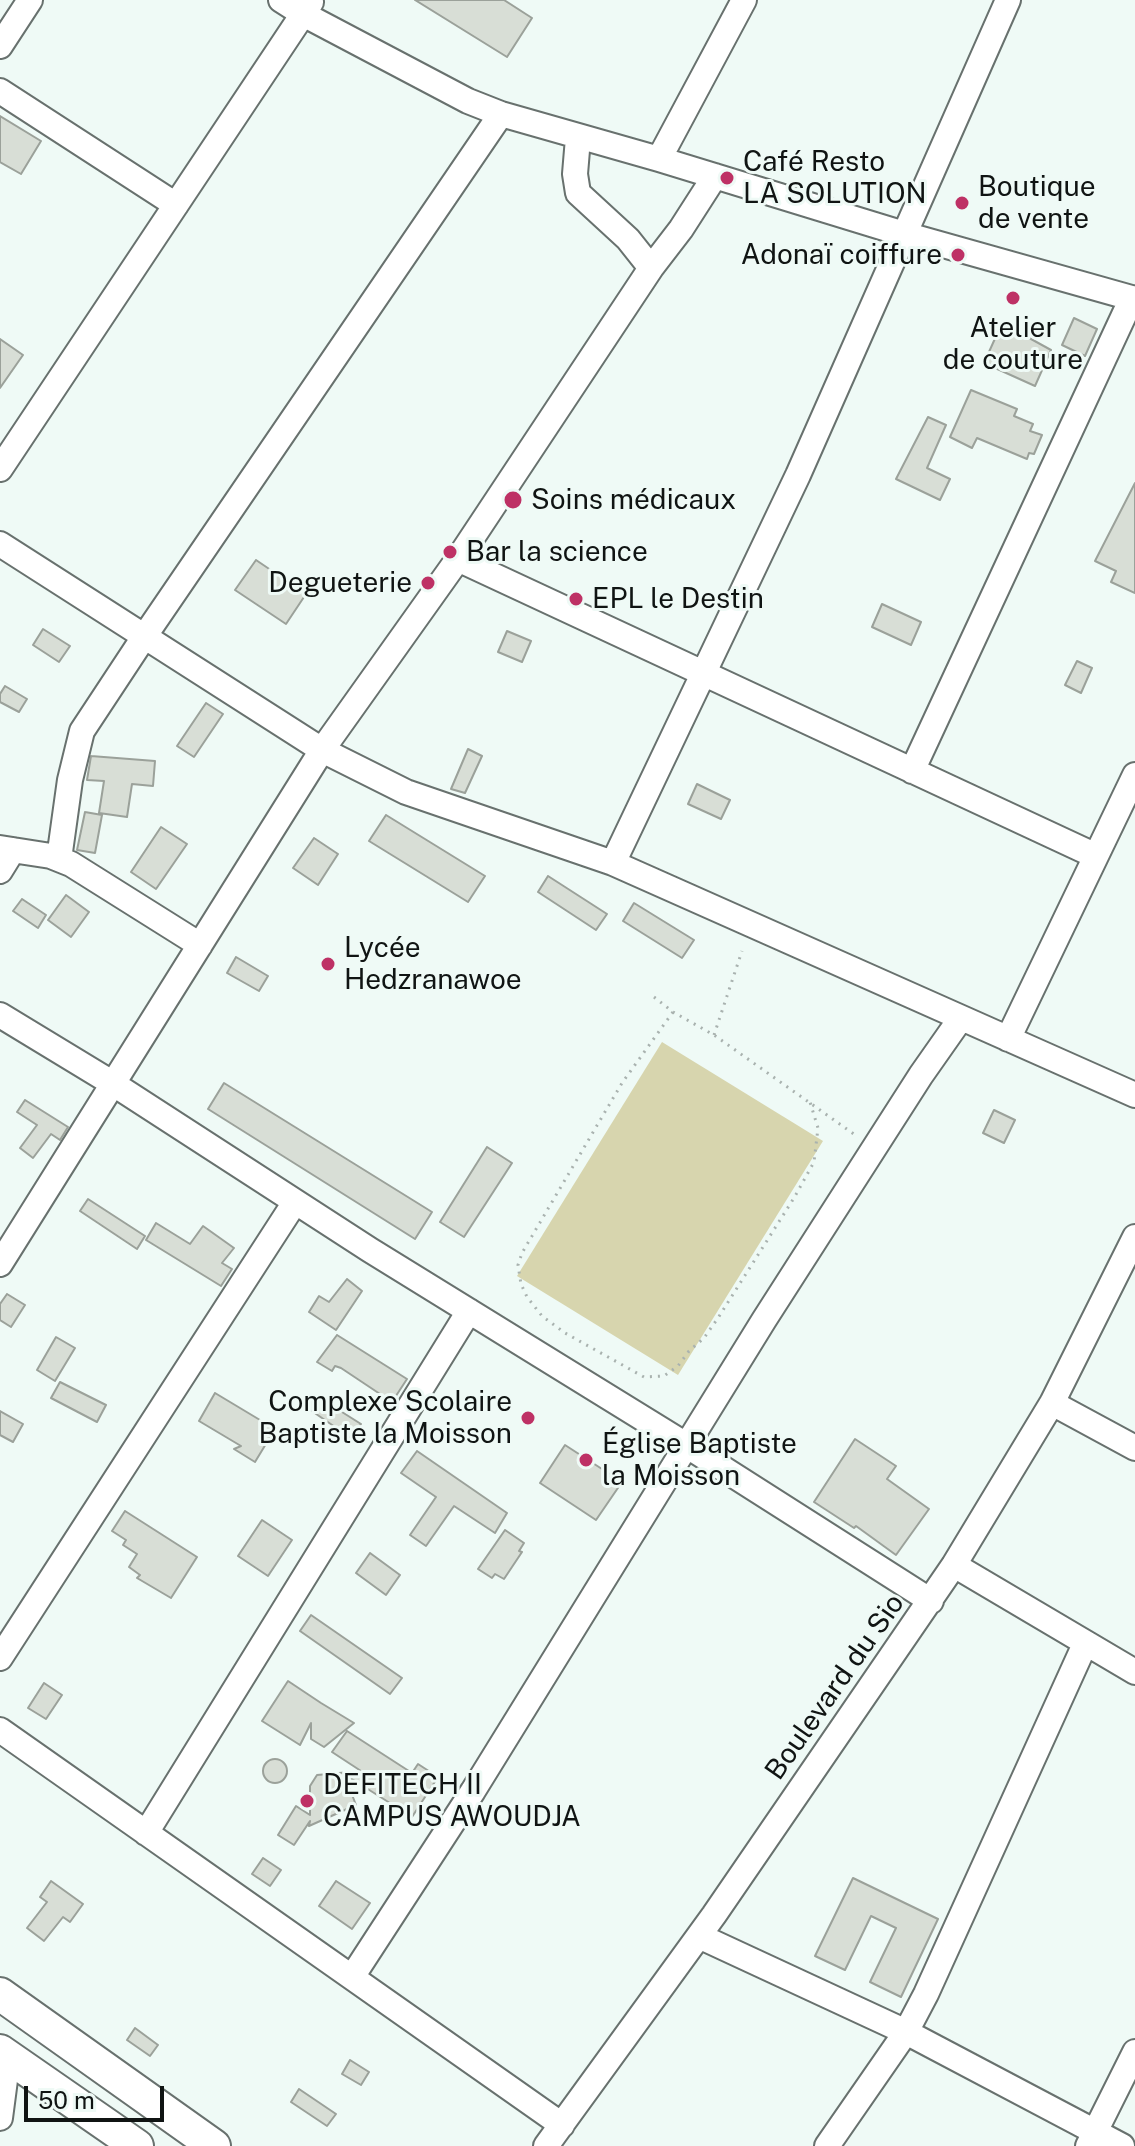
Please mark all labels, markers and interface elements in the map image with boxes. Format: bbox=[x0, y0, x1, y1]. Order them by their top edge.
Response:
place label: Café Resto LA SOLUTION bbox=[743, 145, 927, 211]
marker: Café Resto LA SOLUTION bbox=[718, 169, 736, 187]
place label: Boutique de vente bbox=[978, 170, 1096, 236]
marker: Boutique de vente bbox=[953, 194, 971, 212]
place label: Adonaï coiffure bbox=[741, 238, 942, 272]
marker: Adonaï coiffure bbox=[949, 246, 967, 264]
marker: Atelier de couture bbox=[1004, 289, 1022, 307]
place label: Atelier de couture bbox=[943, 311, 1083, 377]
place label: Soins médicaux bbox=[531, 483, 736, 517]
marker: Soins médicaux bbox=[502, 489, 524, 511]
place label: Bar la science bbox=[466, 535, 648, 569]
marker: Bar la science bbox=[441, 543, 459, 561]
place label: Degueterie bbox=[268, 566, 412, 600]
marker: Degueterie bbox=[419, 574, 437, 592]
place label: EPL le Destin bbox=[592, 582, 764, 616]
marker: EPL le Destin bbox=[567, 590, 585, 608]
place label: Lycée Hedzranawoe bbox=[344, 931, 522, 997]
marker: Lycée Hedzranawoe bbox=[319, 955, 337, 973]
place label: Complexe Scolaire Baptiste la Moisson bbox=[259, 1385, 512, 1451]
marker: Complexe Scolaire Baptiste la Moisson bbox=[519, 1409, 537, 1427]
place label: Église Baptiste la Moisson bbox=[602, 1427, 797, 1493]
marker: Église Baptiste la Moisson bbox=[577, 1451, 595, 1469]
street label: Boulevard du Sio bbox=[758, 1588, 912, 1786]
place label: DEFITECH II CAMPUS AWOUDJA bbox=[323, 1768, 581, 1834]
marker: DEFITECH II CAMPUS AWOUDJA bbox=[298, 1792, 316, 1810]
scale bar bbox=[28, 2070, 168, 2120]
text: 50 m bbox=[38, 2086, 95, 2114]

